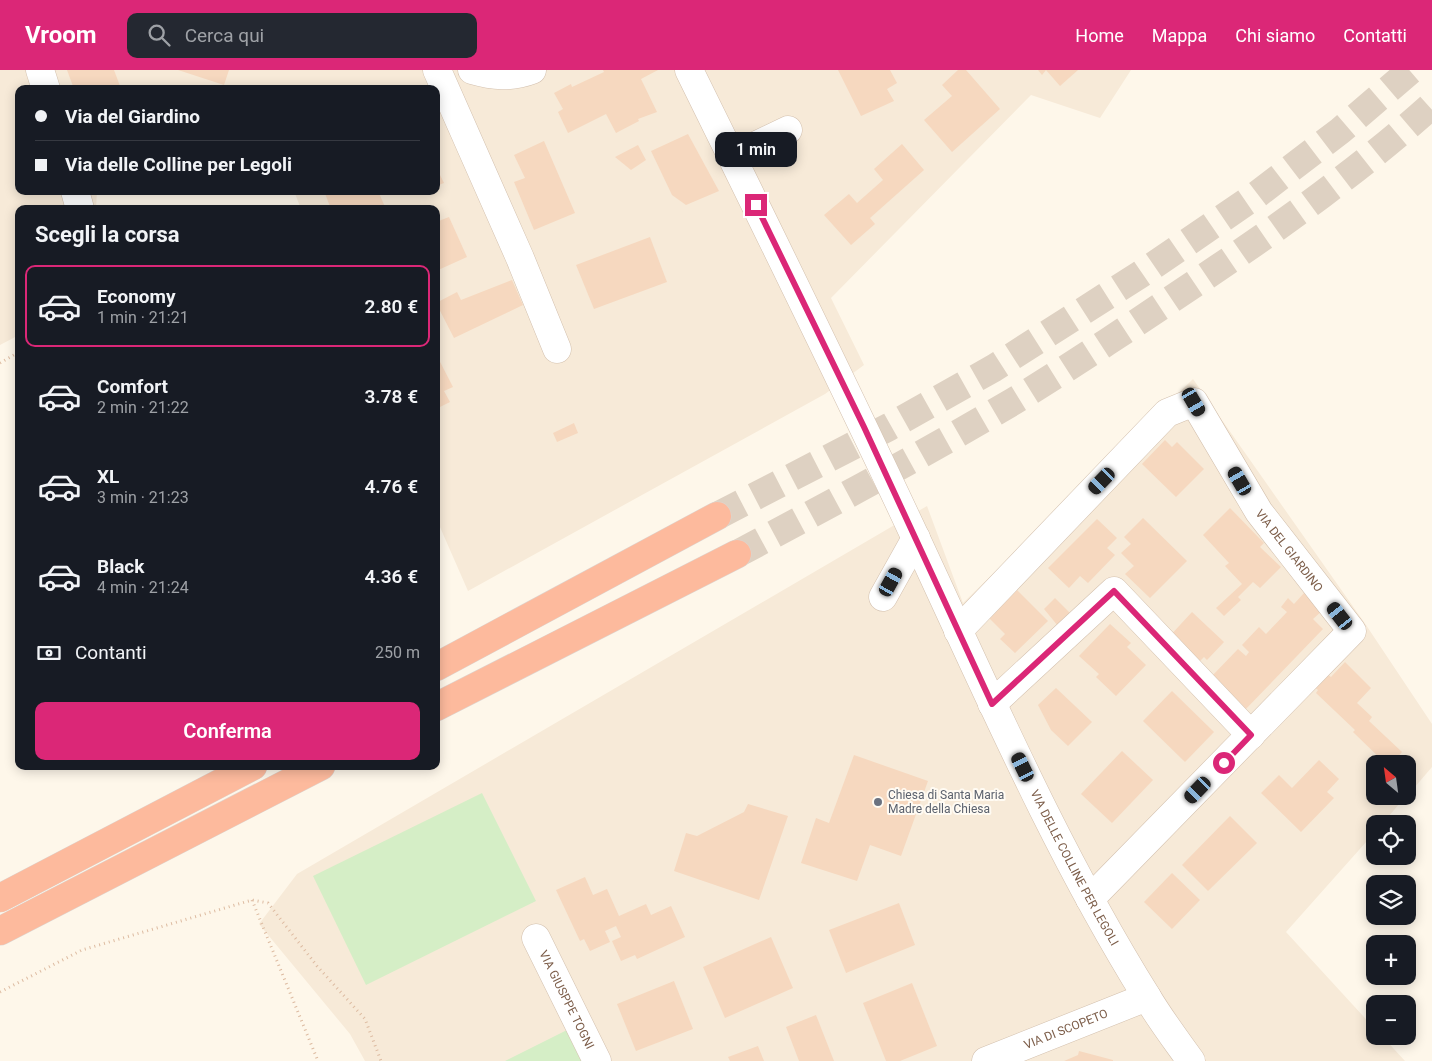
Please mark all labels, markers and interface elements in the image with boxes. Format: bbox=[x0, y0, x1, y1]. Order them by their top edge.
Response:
search box bbox=[127, 13, 477, 58]
text: Vroom bbox=[25, 21, 97, 49]
icon: search bbox=[145, 21, 173, 49]
text: Cerca qui bbox=[185, 24, 264, 47]
text: Home bbox=[1075, 25, 1124, 46]
text: Mappa bbox=[1152, 25, 1207, 46]
text: Chi siamo bbox=[1235, 25, 1315, 46]
text: Contatti bbox=[1343, 25, 1407, 46]
text: Via del Giardino bbox=[65, 105, 200, 128]
callout: 1 min bbox=[715, 132, 797, 168]
text: 1 min bbox=[736, 140, 776, 159]
text: Via delle Colline per Legoli bbox=[65, 153, 292, 176]
route end bbox=[745, 194, 767, 216]
text: Scegli la corsa bbox=[35, 222, 180, 247]
icon: car bbox=[37, 284, 82, 329]
text: Economy bbox=[97, 285, 176, 308]
text: 2.80 € bbox=[364, 295, 418, 318]
text: 1 min · 21:21 bbox=[97, 308, 189, 327]
icon: car bbox=[37, 374, 82, 419]
text: Comfort bbox=[97, 375, 168, 398]
text: 3.78 € bbox=[364, 385, 418, 408]
car bbox=[1180, 385, 1207, 419]
text: 2 min · 21:22 bbox=[97, 398, 189, 417]
icon: car bbox=[37, 464, 82, 509]
car bbox=[1226, 464, 1253, 498]
text: XL bbox=[97, 465, 119, 488]
car bbox=[1086, 465, 1117, 497]
text: 4.76 € bbox=[364, 475, 418, 498]
text: 3 min · 21:23 bbox=[97, 488, 189, 507]
street label: VIA DEL GIARDINO bbox=[1253, 507, 1326, 595]
icon: car bbox=[37, 554, 82, 599]
text: Black bbox=[97, 555, 144, 578]
text: 4.36 € bbox=[364, 565, 418, 588]
car bbox=[877, 565, 904, 599]
text: 4 min · 21:24 bbox=[97, 578, 189, 597]
car bbox=[1324, 600, 1355, 632]
icon: cash bbox=[35, 639, 63, 667]
text: Contanti bbox=[75, 641, 147, 664]
text: 250 m bbox=[375, 643, 420, 662]
button: Conferma bbox=[35, 702, 420, 760]
car bbox=[1009, 750, 1036, 784]
route start bbox=[1213, 752, 1235, 774]
north arrow bbox=[1366, 755, 1416, 805]
map controls bbox=[1366, 755, 1416, 1045]
car bbox=[1182, 774, 1213, 806]
street label: VIA DELLE COLLINE PER LEGOLI bbox=[1028, 787, 1122, 948]
place label: Chiesa di Santa Maria Madre della Chiesa bbox=[888, 788, 1004, 816]
marker: Chiesa di Santa Maria Madre della Chiesa bbox=[872, 796, 884, 808]
button: locate bbox=[1366, 815, 1416, 865]
button: layers bbox=[1366, 875, 1416, 925]
button: + bbox=[1366, 935, 1416, 985]
street label: VIA GIUSPPE TOGNI bbox=[536, 948, 597, 1051]
button: − bbox=[1366, 995, 1416, 1045]
street label: VIA DI SCOPETO bbox=[1022, 1006, 1110, 1052]

